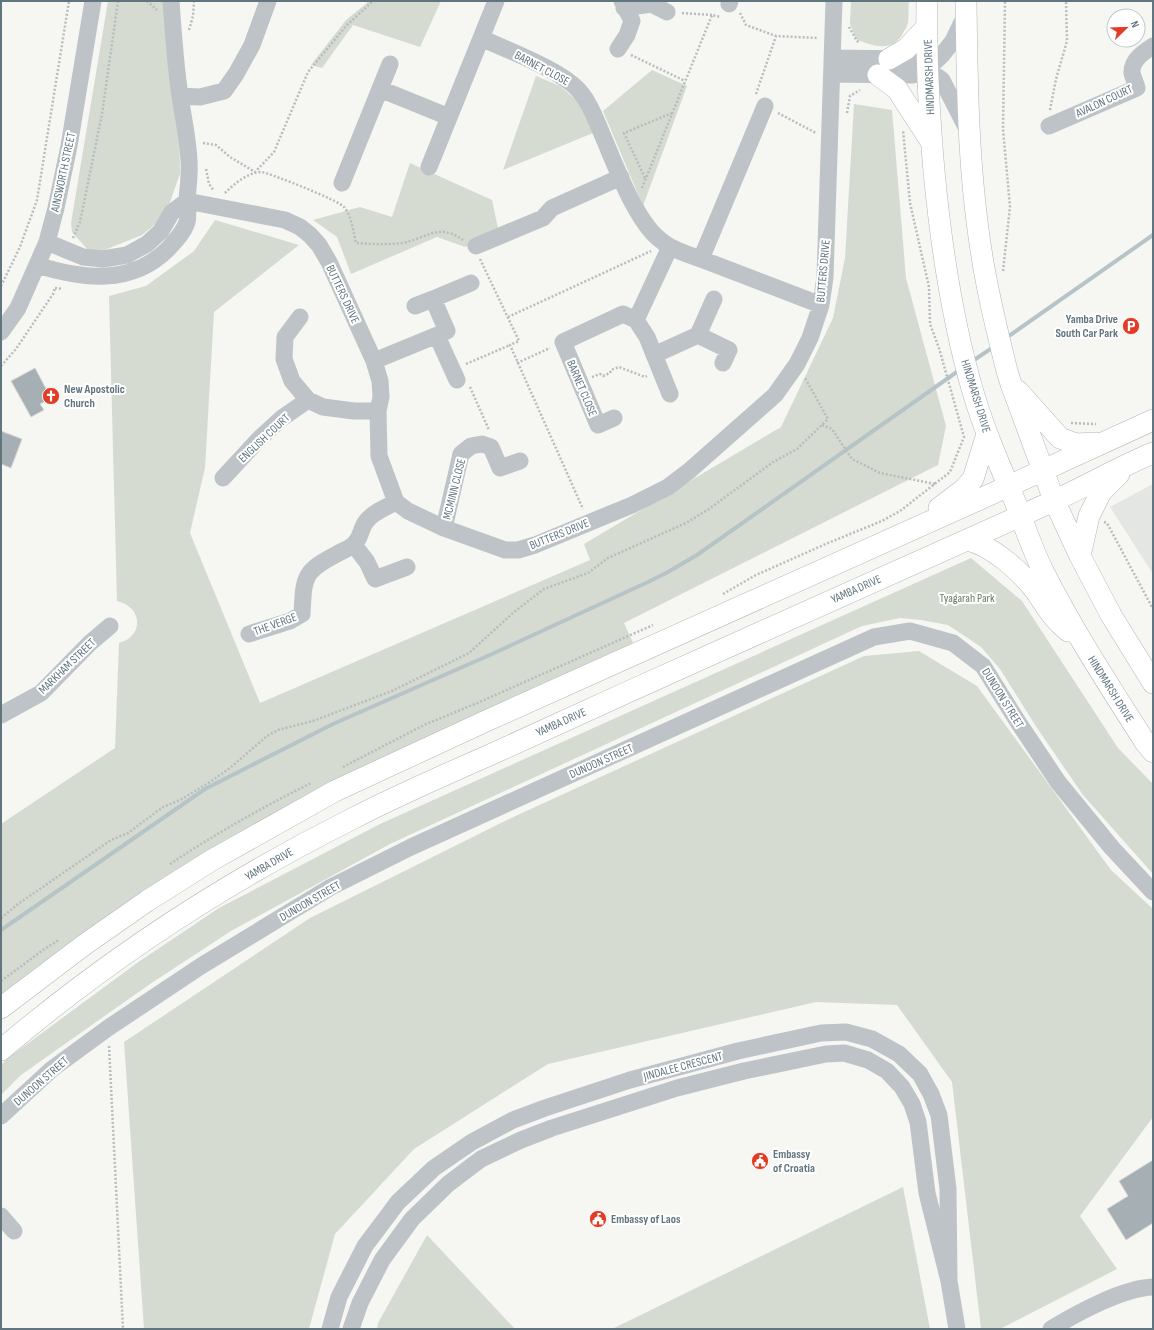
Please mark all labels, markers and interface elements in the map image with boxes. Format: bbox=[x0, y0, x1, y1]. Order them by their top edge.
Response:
north arrow bbox=[1106, 8, 1146, 48]
text: N bbox=[1128, 19, 1142, 30]
street label: HINDMARSH DRIVE bbox=[921, 39, 938, 115]
street label: BARNET CLOSE bbox=[512, 48, 572, 89]
street label: AVALON COURT bbox=[1072, 82, 1135, 122]
street label: AINSWORTH STREET bbox=[48, 131, 79, 214]
street label: BUTTERS DRIVE bbox=[813, 239, 834, 303]
street label: BUTTERS DRIVE bbox=[322, 263, 363, 326]
place label: Yamba Drive South Car Park bbox=[1055, 312, 1118, 341]
parking icon: Yamba Drive South Car Park bbox=[1121, 316, 1141, 336]
street label: BARNET CLOSE bbox=[563, 358, 600, 419]
street label: HINDMARSH DRIVE bbox=[957, 358, 994, 435]
place label: New Apostolic Church bbox=[64, 382, 125, 411]
church icon: New Apostolic Church bbox=[41, 386, 61, 406]
street label: ENGLISH COURT bbox=[235, 411, 293, 466]
street label: MCMINN CLOSE bbox=[440, 457, 469, 521]
street label: BUTTERS DRIVE bbox=[527, 516, 591, 553]
street label: YAMBA DRIVE bbox=[829, 572, 884, 607]
park label: Tyagarah Park bbox=[939, 591, 995, 606]
street label: THE VERGE bbox=[252, 610, 299, 639]
street label: MARKHAM STREET bbox=[36, 635, 99, 697]
street label: HINDMARSH DRIVE bbox=[1084, 653, 1137, 725]
street label: DUNOON STREET bbox=[978, 665, 1027, 731]
street label: YAMBA DRIVE bbox=[534, 705, 589, 740]
street label: DUNOON STREET bbox=[567, 741, 635, 782]
street label: YAMBA DRIVE bbox=[242, 845, 296, 884]
street label: DUNOON STREET bbox=[277, 878, 344, 925]
street label: JINDALEE CRESCENT bbox=[641, 1049, 724, 1085]
street label: DUNOON STREET bbox=[11, 1053, 72, 1109]
place label: Embassy of Croatia bbox=[773, 1147, 815, 1176]
public building icon: Embassy of Croatia bbox=[750, 1151, 770, 1171]
public building icon: Embassy of Laos bbox=[588, 1209, 608, 1229]
place label: Embassy of Laos bbox=[611, 1212, 681, 1227]

